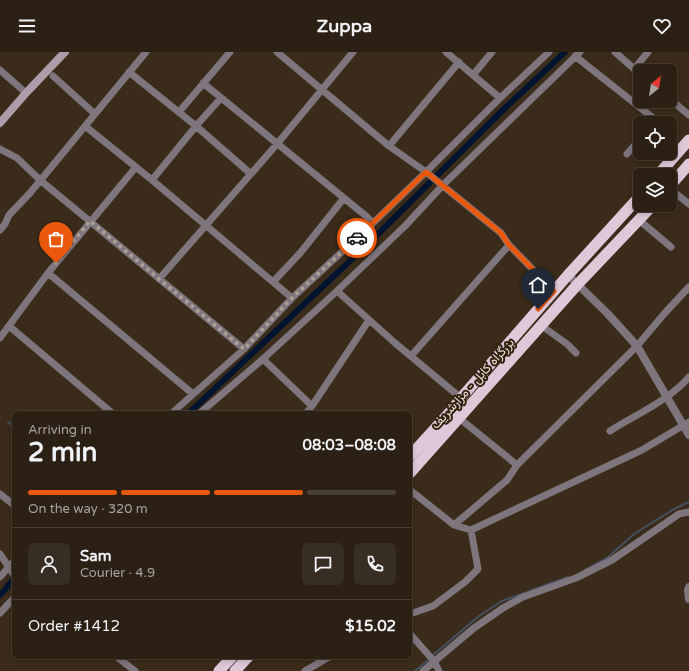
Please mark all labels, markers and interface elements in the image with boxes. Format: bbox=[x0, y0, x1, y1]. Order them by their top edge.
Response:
icon: menu bbox=[16, 15, 38, 37]
text: Zuppa bbox=[317, 15, 372, 37]
icon: heart bbox=[651, 15, 673, 37]
north arrow bbox=[633, 64, 677, 108]
map controls bbox=[633, 64, 677, 212]
button: locate bbox=[633, 116, 677, 160]
button: layers bbox=[633, 168, 677, 212]
courier bbox=[337, 218, 377, 258]
pin bbox=[39, 222, 73, 263]
icon: car bbox=[346, 227, 368, 249]
icon: bag bbox=[45, 228, 67, 250]
pin bbox=[521, 268, 555, 309]
icon: home bbox=[527, 274, 549, 296]
street label: بزرگراه کابل - مزارشریف bbox=[428, 335, 518, 432]
text: Arriving in bbox=[28, 422, 92, 438]
text: 08:03–08:08 bbox=[303, 436, 396, 454]
text: 2 min bbox=[28, 437, 97, 468]
text: On the way · 320 m bbox=[28, 501, 148, 517]
button: person bbox=[28, 543, 70, 585]
button: chat bbox=[302, 543, 344, 585]
button: phone bbox=[354, 543, 396, 585]
text: Sam bbox=[80, 547, 111, 565]
text: Courier · 4.9 bbox=[80, 565, 155, 581]
text: Order #1412 bbox=[28, 617, 120, 635]
text: $15.02 bbox=[345, 617, 396, 635]

